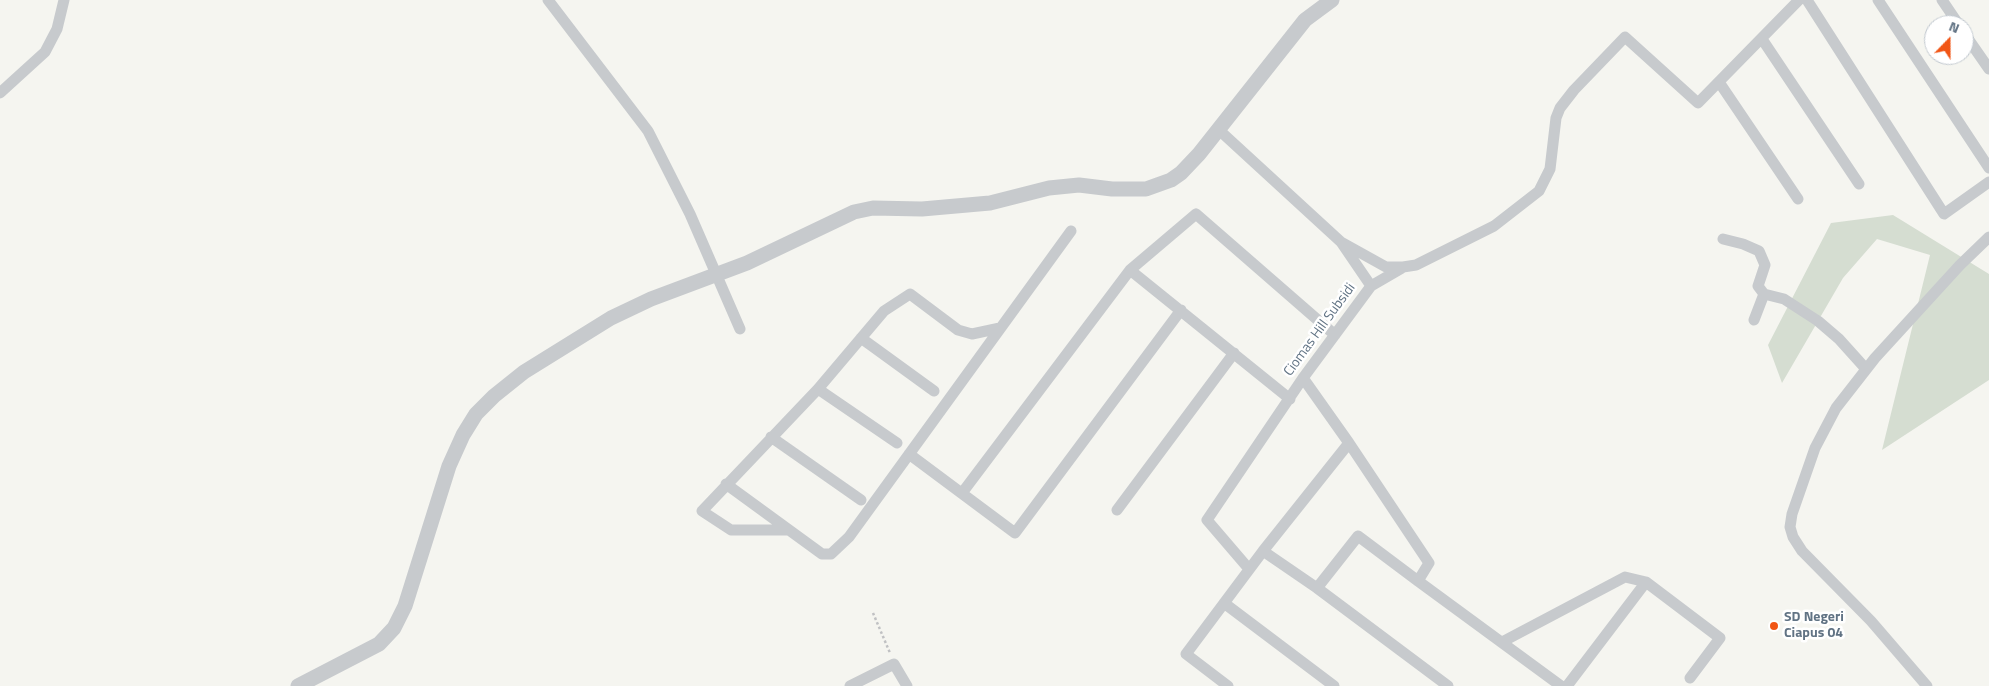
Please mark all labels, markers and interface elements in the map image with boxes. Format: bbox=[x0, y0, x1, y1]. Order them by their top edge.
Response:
north arrow bbox=[1924, 15, 1974, 65]
text: N bbox=[1946, 15, 1963, 38]
street label: Ciomas Hill Subsidi bbox=[1281, 280, 1359, 380]
place label: SD Negeri Ciapus 04 bbox=[1784, 610, 1844, 642]
marker: SD Negeri Ciapus 04 bbox=[1768, 620, 1780, 632]

